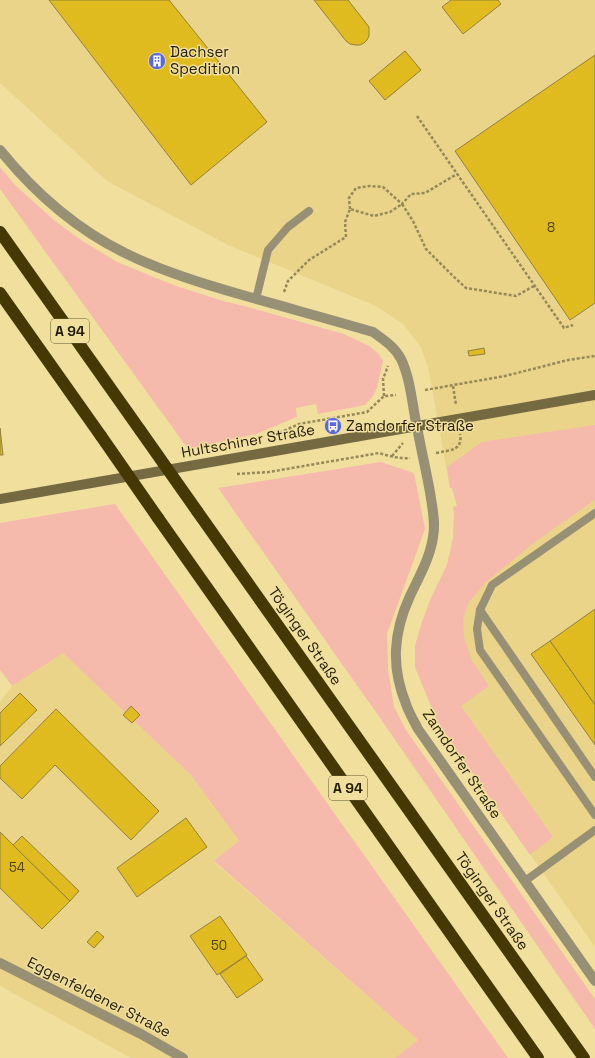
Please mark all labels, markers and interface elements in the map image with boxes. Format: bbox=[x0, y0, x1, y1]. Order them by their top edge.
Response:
place label: Dachser Spedition bbox=[170, 42, 240, 78]
building icon: Dachser Spedition bbox=[147, 51, 167, 71]
house number: 8 bbox=[547, 219, 555, 236]
road number: A 94 bbox=[51, 319, 89, 343]
bus stop icon: Zamdorfer Straße bbox=[323, 416, 343, 436]
place label: Zamdorfer Straße bbox=[346, 416, 474, 435]
street label: Hultschiner Straße bbox=[180, 419, 316, 462]
street label: Töginger Straße bbox=[264, 583, 346, 689]
street label: Zamdorfer Straße bbox=[419, 705, 506, 822]
road number: A 94 bbox=[329, 776, 367, 800]
street label: Töginger Straße bbox=[451, 848, 533, 954]
house number: 54 bbox=[9, 859, 25, 876]
house number: 50 bbox=[211, 937, 227, 954]
street label: Eggenfeldener Straße bbox=[24, 952, 174, 1041]

